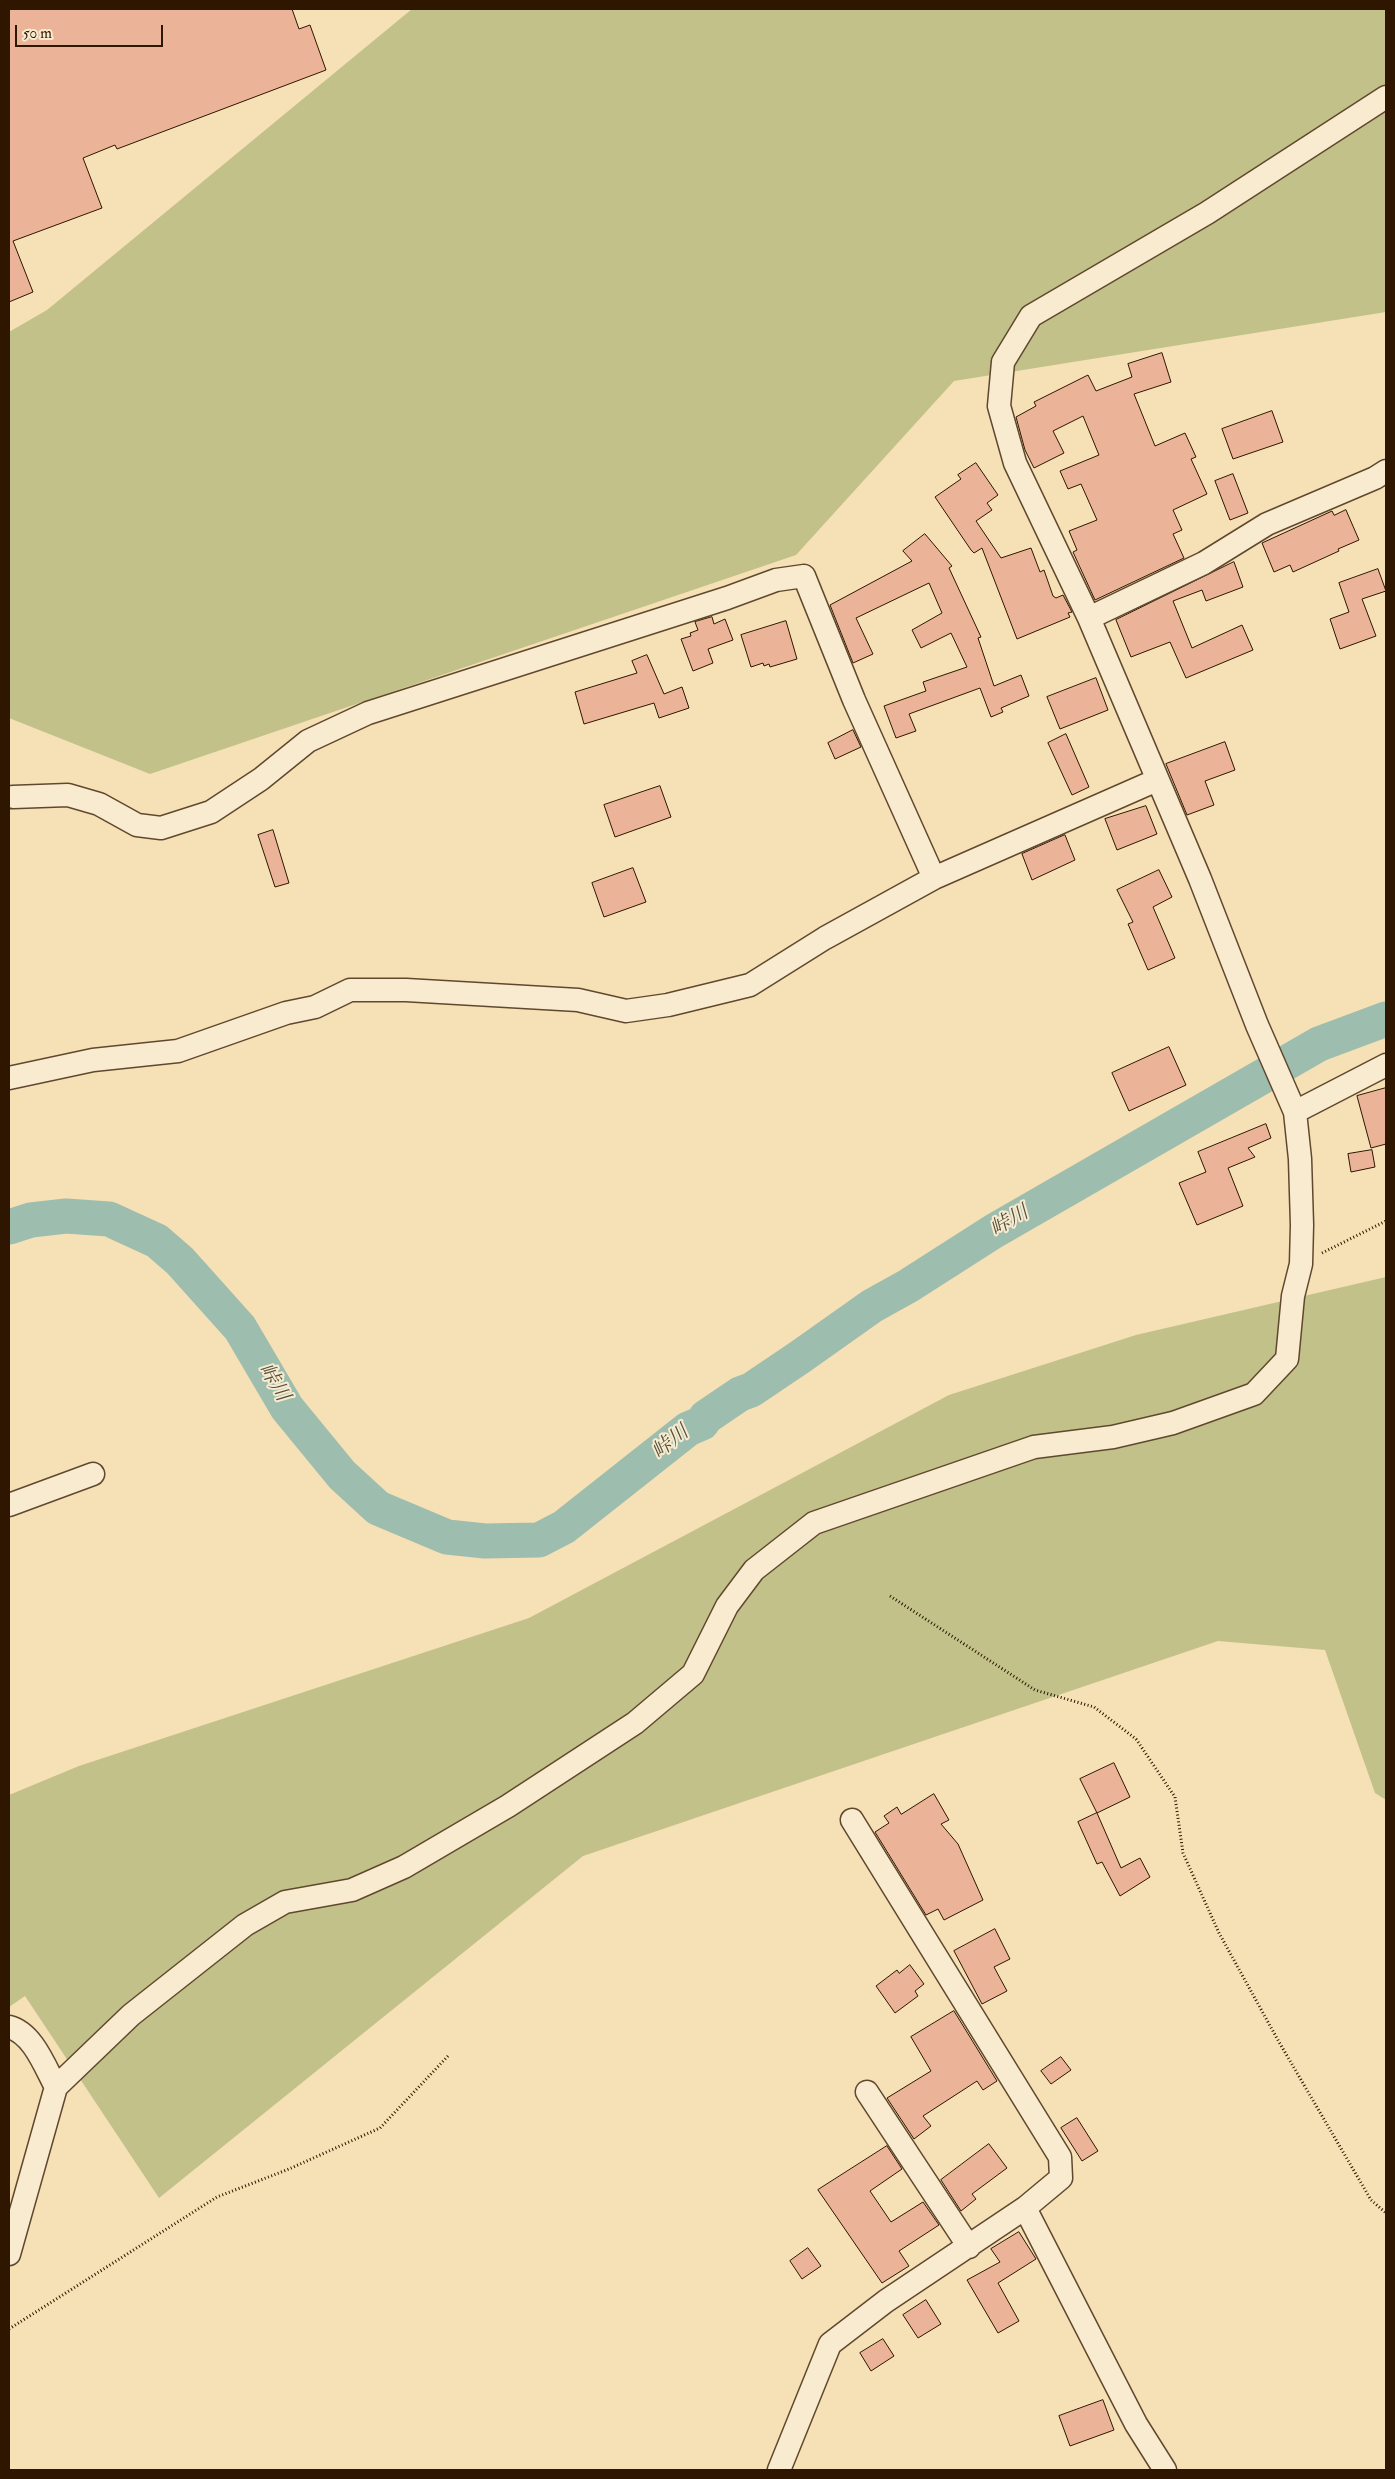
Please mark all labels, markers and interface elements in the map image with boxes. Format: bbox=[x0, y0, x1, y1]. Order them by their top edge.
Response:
scale bar bbox=[18, 15, 165, 47]
text: 50 m bbox=[23, 24, 52, 43]
water label: 峠川 bbox=[987, 1202, 1033, 1242]
water label: 峠川 bbox=[252, 1360, 294, 1406]
water label: 峠川 bbox=[648, 1421, 694, 1465]

